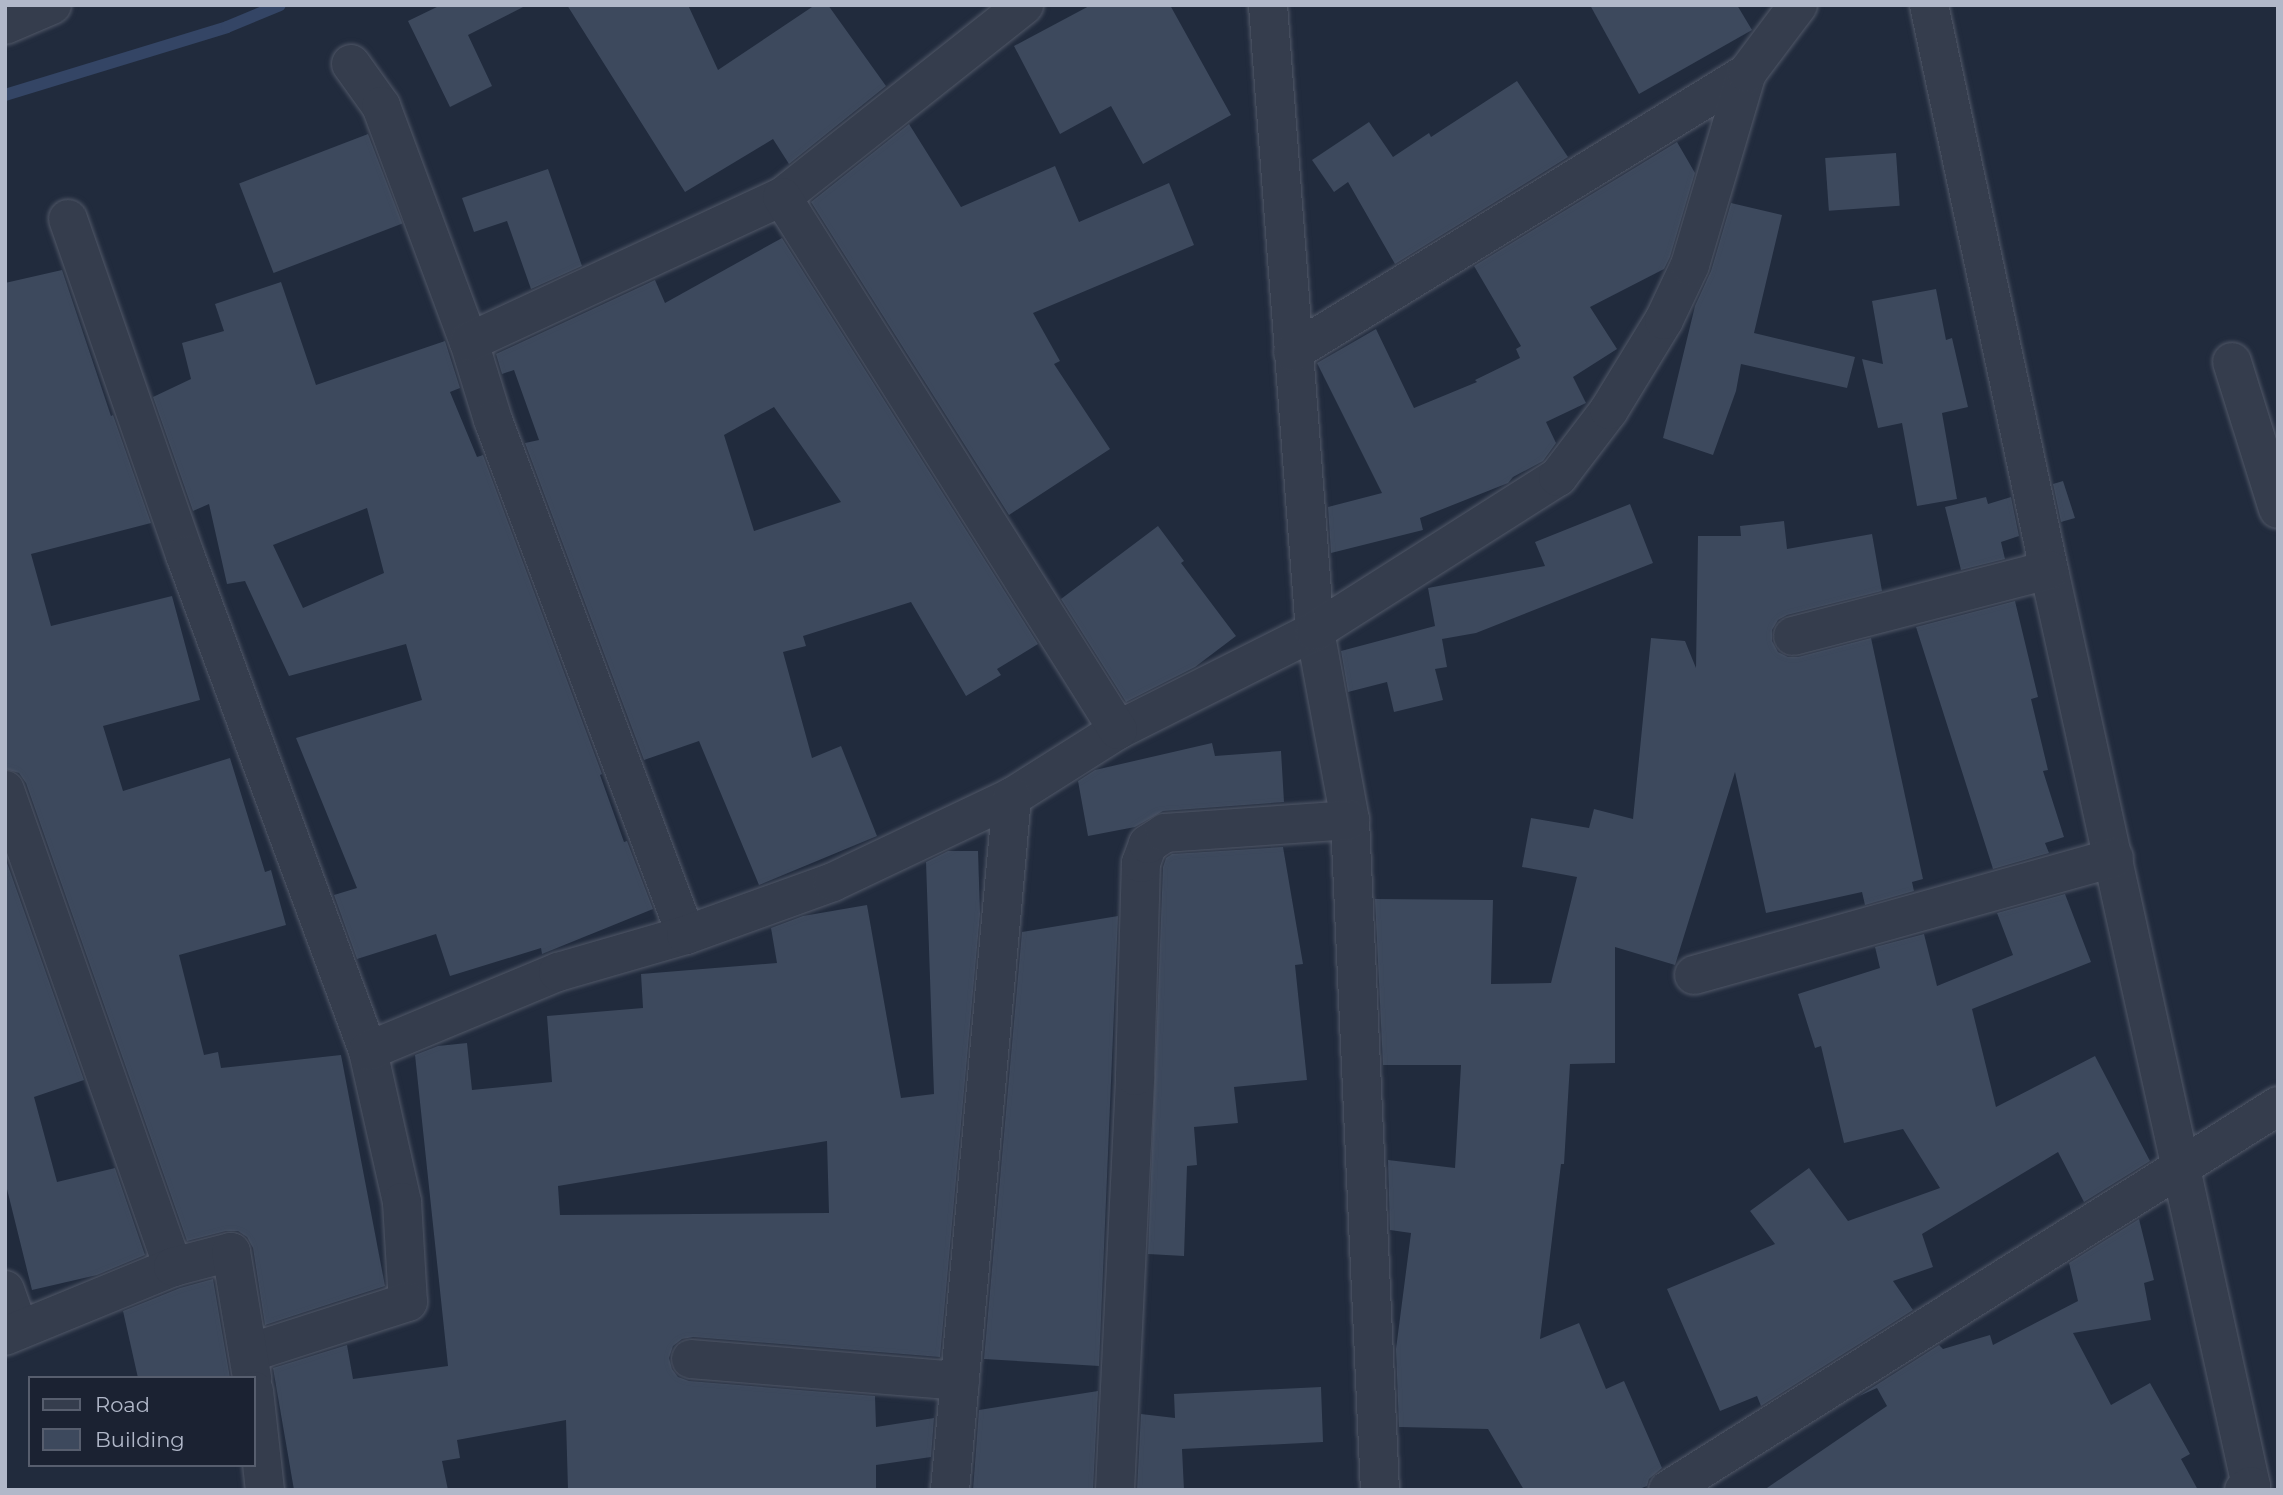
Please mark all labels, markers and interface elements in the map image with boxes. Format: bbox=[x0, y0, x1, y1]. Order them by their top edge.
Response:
legend bbox=[28, 1376, 256, 1467]
text: Road bbox=[95, 1392, 150, 1417]
text: Building bbox=[95, 1427, 185, 1452]

